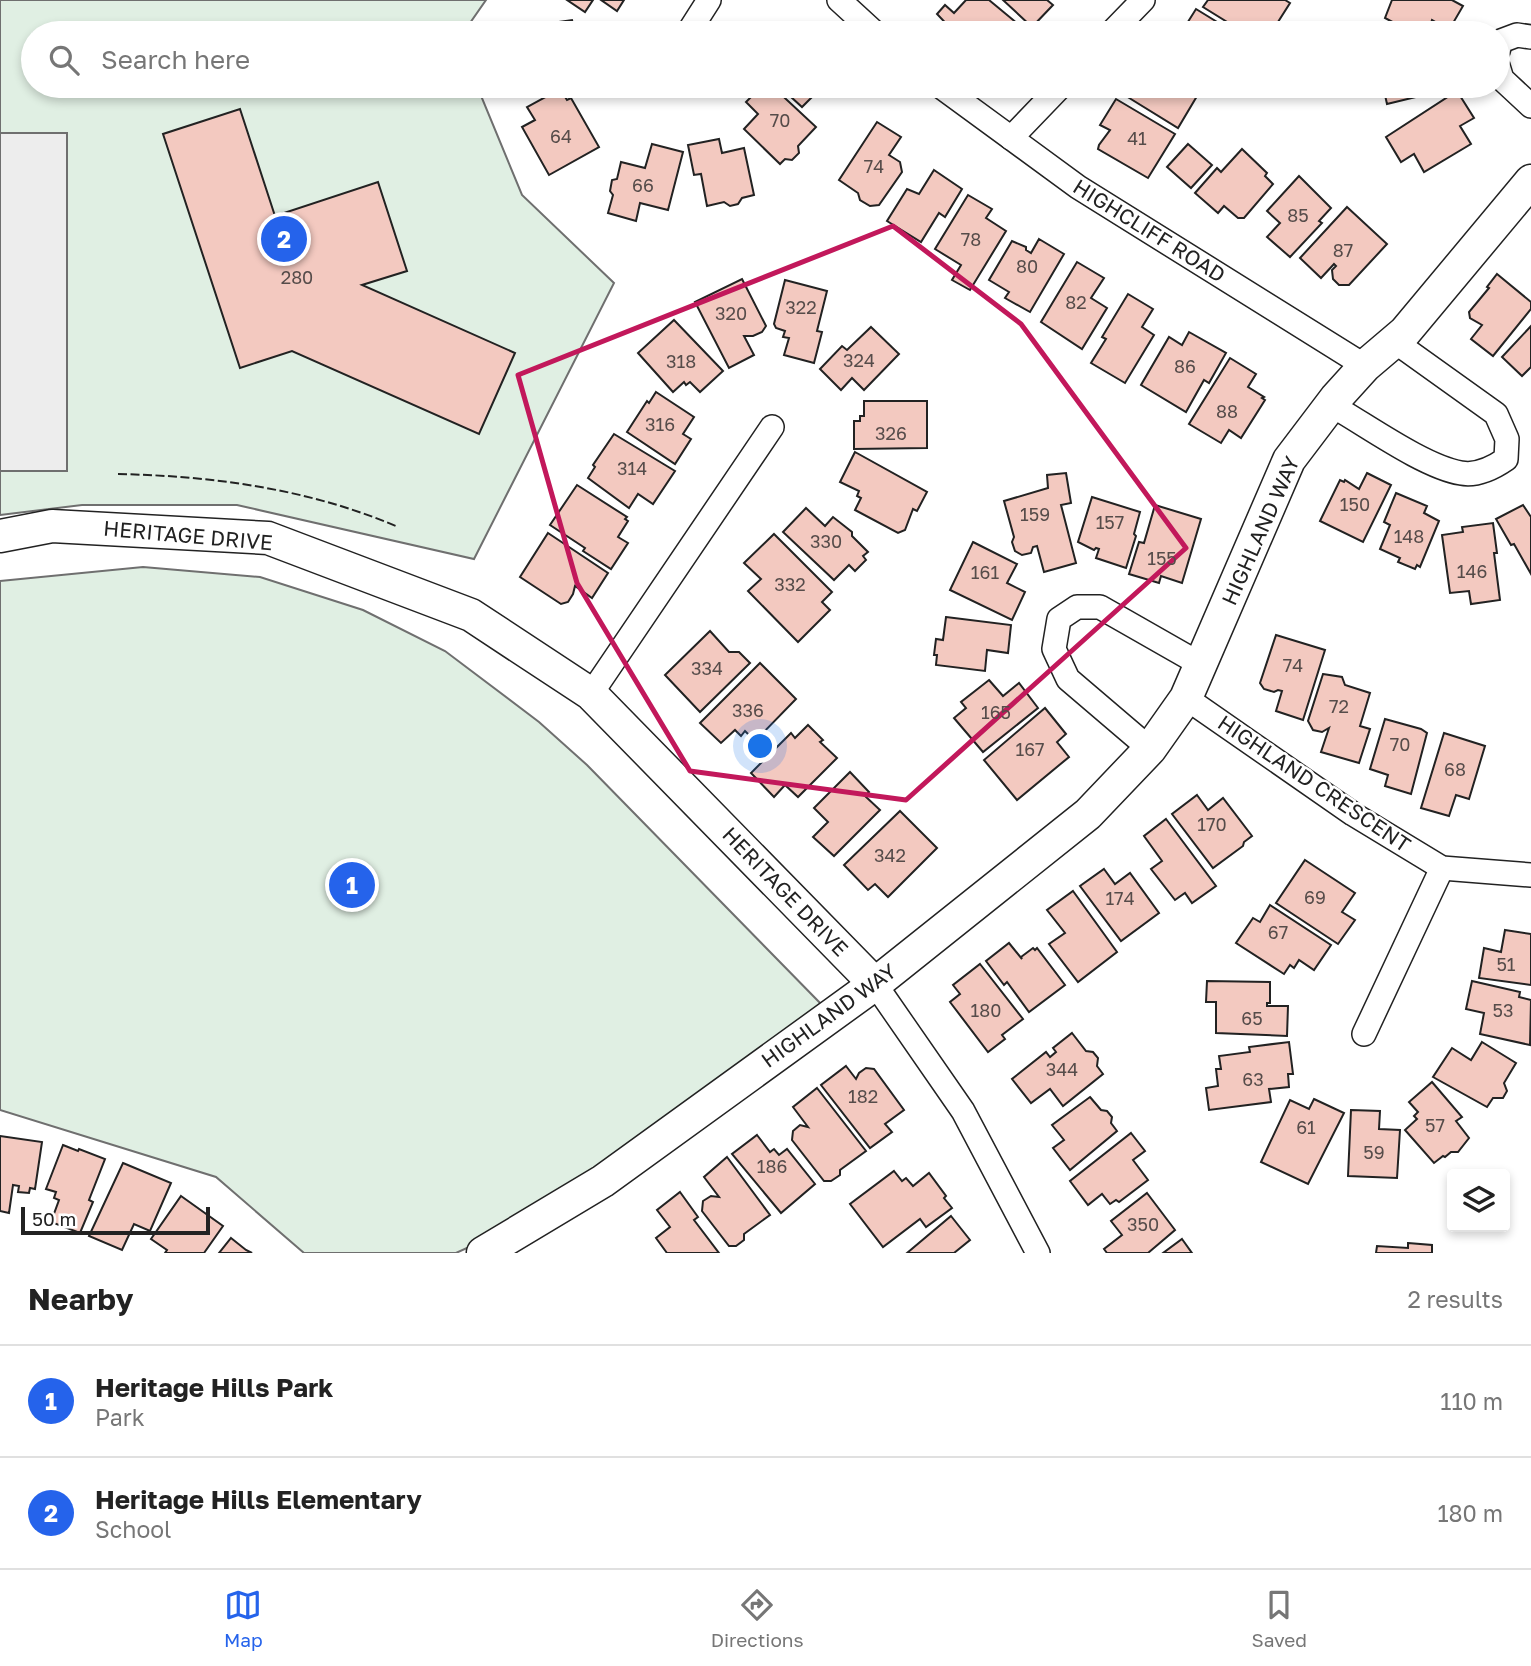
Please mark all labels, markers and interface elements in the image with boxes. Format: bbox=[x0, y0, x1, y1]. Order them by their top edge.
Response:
search box bbox=[21, 21, 1510, 98]
icon: search bbox=[45, 41, 83, 79]
text: Search here bbox=[101, 44, 250, 75]
house number: 70 bbox=[770, 109, 790, 131]
house number: 64 bbox=[550, 125, 572, 147]
house number: 41 bbox=[1127, 127, 1147, 149]
house number: 74 bbox=[864, 155, 884, 177]
street label: HIGHCLIFF ROAD bbox=[1069, 173, 1230, 287]
house number: 66 bbox=[632, 174, 654, 196]
house number: 85 bbox=[1287, 204, 1309, 226]
pin: 2 bbox=[261, 213, 307, 265]
house number: 78 bbox=[961, 228, 981, 250]
house number: 87 bbox=[1333, 239, 1353, 261]
house number: 80 bbox=[1016, 255, 1038, 277]
house number: 280 bbox=[281, 266, 313, 288]
house number: 82 bbox=[1065, 291, 1087, 313]
house number: 322 bbox=[785, 296, 817, 318]
house number: 320 bbox=[715, 302, 747, 324]
house number: 324 bbox=[843, 349, 875, 371]
house number: 318 bbox=[666, 350, 696, 372]
house number: 86 bbox=[1174, 355, 1196, 377]
house number: 88 bbox=[1216, 400, 1238, 422]
house number: 316 bbox=[645, 413, 675, 435]
house number: 326 bbox=[875, 422, 907, 444]
street label: HIGHLAND WAY bbox=[1216, 452, 1305, 609]
house number: 314 bbox=[617, 457, 647, 479]
house number: 150 bbox=[1340, 493, 1370, 515]
house number: 159 bbox=[1020, 503, 1050, 525]
house number: 157 bbox=[1096, 511, 1124, 533]
street label: HERITAGE DRIVE bbox=[102, 515, 274, 555]
house number: 148 bbox=[1394, 525, 1424, 547]
house number: 330 bbox=[810, 530, 842, 552]
house number: 155 bbox=[1147, 547, 1177, 569]
house number: 146 bbox=[1457, 560, 1487, 582]
house number: 161 bbox=[971, 561, 999, 583]
house number: 332 bbox=[774, 573, 806, 595]
house number: 74 bbox=[1283, 654, 1303, 676]
house number: 334 bbox=[691, 657, 723, 679]
house number: 72 bbox=[1329, 695, 1349, 717]
house number: 336 bbox=[732, 699, 764, 721]
house number: 165 bbox=[981, 701, 1011, 723]
street label: HIGHLAND CRESCENT bbox=[1213, 709, 1416, 857]
your location bbox=[743, 729, 777, 763]
house number: 70 bbox=[1390, 733, 1410, 755]
house number: 167 bbox=[1015, 738, 1045, 760]
house number: 68 bbox=[1444, 758, 1466, 780]
house number: 170 bbox=[1197, 813, 1227, 835]
street label: HERITAGE DRIVE bbox=[717, 821, 854, 961]
house number: 342 bbox=[874, 844, 906, 866]
pin: 1 bbox=[329, 859, 375, 911]
house number: 69 bbox=[1304, 886, 1326, 908]
house number: 174 bbox=[1105, 887, 1135, 909]
house number: 67 bbox=[1268, 921, 1288, 943]
house number: 51 bbox=[1496, 953, 1516, 975]
street label: HIGHLAND WAY bbox=[756, 957, 901, 1073]
house number: 180 bbox=[971, 999, 1001, 1021]
house number: 53 bbox=[1493, 999, 1513, 1021]
house number: 65 bbox=[1241, 1007, 1263, 1029]
house number: 344 bbox=[1046, 1058, 1078, 1080]
house number: 63 bbox=[1242, 1068, 1264, 1090]
house number: 182 bbox=[848, 1085, 878, 1107]
house number: 57 bbox=[1425, 1114, 1445, 1136]
house number: 61 bbox=[1296, 1116, 1316, 1138]
house number: 59 bbox=[1363, 1141, 1385, 1163]
house number: 186 bbox=[757, 1155, 787, 1177]
map controls bbox=[1447, 1169, 1510, 1232]
button: layers bbox=[1447, 1169, 1510, 1232]
scale bar bbox=[21, 1204, 210, 1236]
text: 50 m bbox=[32, 1207, 76, 1230]
house number: 350 bbox=[1127, 1213, 1159, 1235]
text: Nearby bbox=[28, 1281, 133, 1317]
text: 2 results bbox=[1407, 1285, 1503, 1313]
text: Heritage Hills Park bbox=[95, 1372, 333, 1403]
text: 1 bbox=[45, 1387, 57, 1415]
text: 110 m bbox=[1440, 1387, 1503, 1415]
text: Park bbox=[95, 1403, 145, 1431]
text: Heritage Hills Elementary bbox=[95, 1484, 422, 1515]
text: 2 bbox=[44, 1499, 58, 1527]
text: 180 m bbox=[1437, 1499, 1503, 1527]
text: School bbox=[95, 1515, 171, 1543]
tab: Map bbox=[224, 1586, 263, 1651]
tab: Directions bbox=[711, 1586, 804, 1651]
tab: Saved bbox=[1252, 1586, 1307, 1651]

